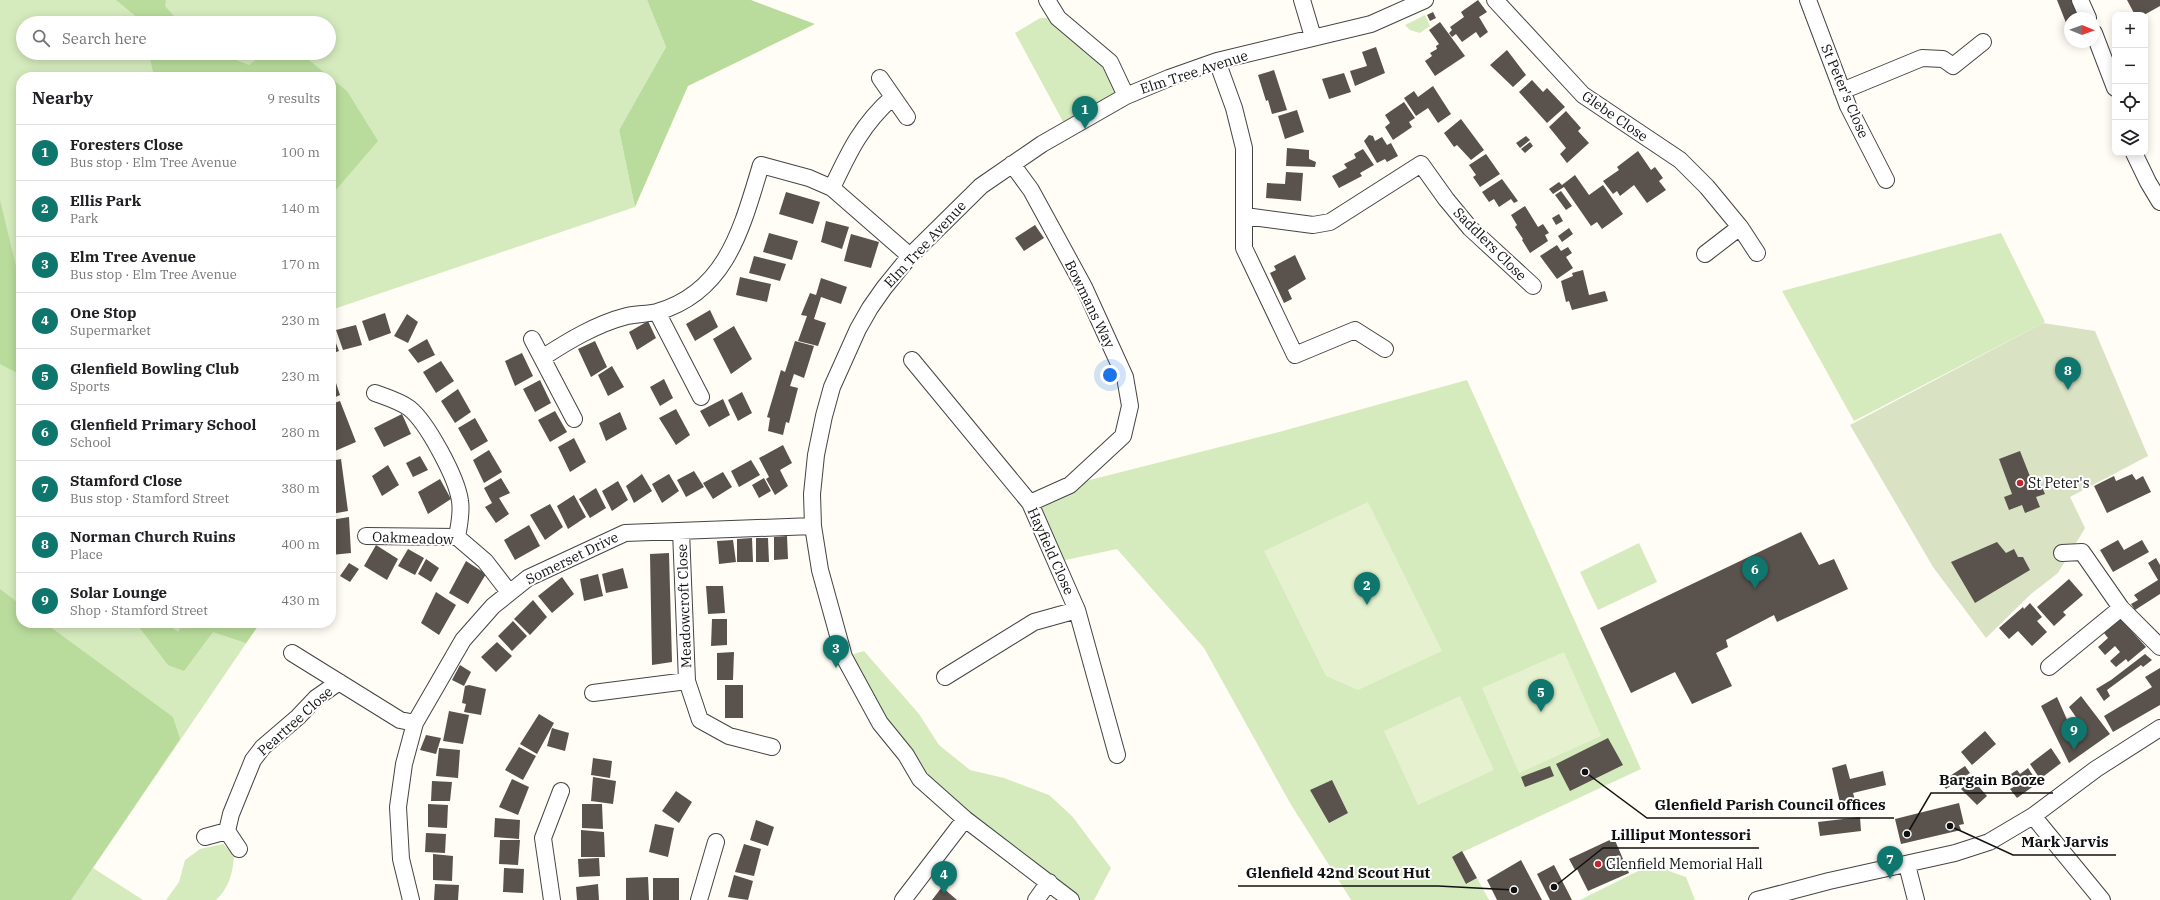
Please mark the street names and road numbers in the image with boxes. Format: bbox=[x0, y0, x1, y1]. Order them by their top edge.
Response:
street label: St Peter's Close bbox=[1817, 41, 1873, 141]
street label: Elm Tree Avenue bbox=[1138, 46, 1250, 98]
street label: Glebe Close bbox=[1578, 87, 1652, 145]
street label: Elm Tree Avenue bbox=[880, 197, 970, 291]
street label: Saddlers Close bbox=[1450, 204, 1530, 284]
street label: Bowmans Way bbox=[1061, 257, 1119, 351]
street label: Hayfield Close bbox=[1024, 504, 1078, 598]
street label: Oakmeadow bbox=[372, 528, 454, 548]
street label: Somerset Drive bbox=[523, 528, 621, 588]
street label: Meadowcroft Close bbox=[673, 544, 695, 668]
street label: Peartree Close bbox=[254, 683, 336, 759]

